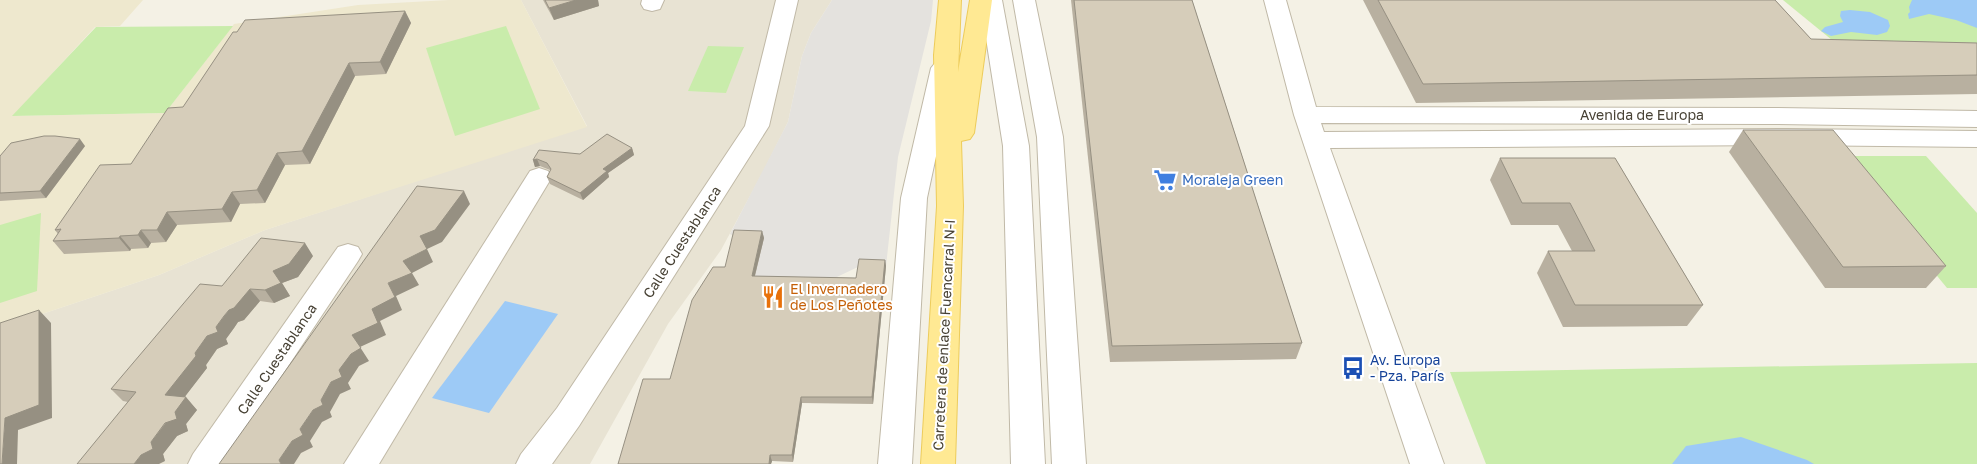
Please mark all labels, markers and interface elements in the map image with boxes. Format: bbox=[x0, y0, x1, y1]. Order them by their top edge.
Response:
street label: Avenida de Europa bbox=[1580, 106, 1704, 123]
supermarket icon: Moraleja Green bbox=[1152, 167, 1178, 193]
place label: Moraleja Green bbox=[1182, 171, 1283, 188]
street label: Calle Cuestablanca bbox=[639, 183, 724, 301]
street label: Carretera de enlace Fuencarral N-I bbox=[929, 219, 958, 451]
place label: El Invernadero de Los Peñotes bbox=[790, 280, 893, 313]
restaurant icon: El Invernadero de Los Peñotes bbox=[760, 284, 786, 310]
street label: Calle Cuestablanca bbox=[233, 300, 320, 417]
place label: Av. Europa - Pza. París bbox=[1370, 351, 1444, 384]
bus stop icon: Av. Europa - Pza. París bbox=[1340, 355, 1366, 381]

